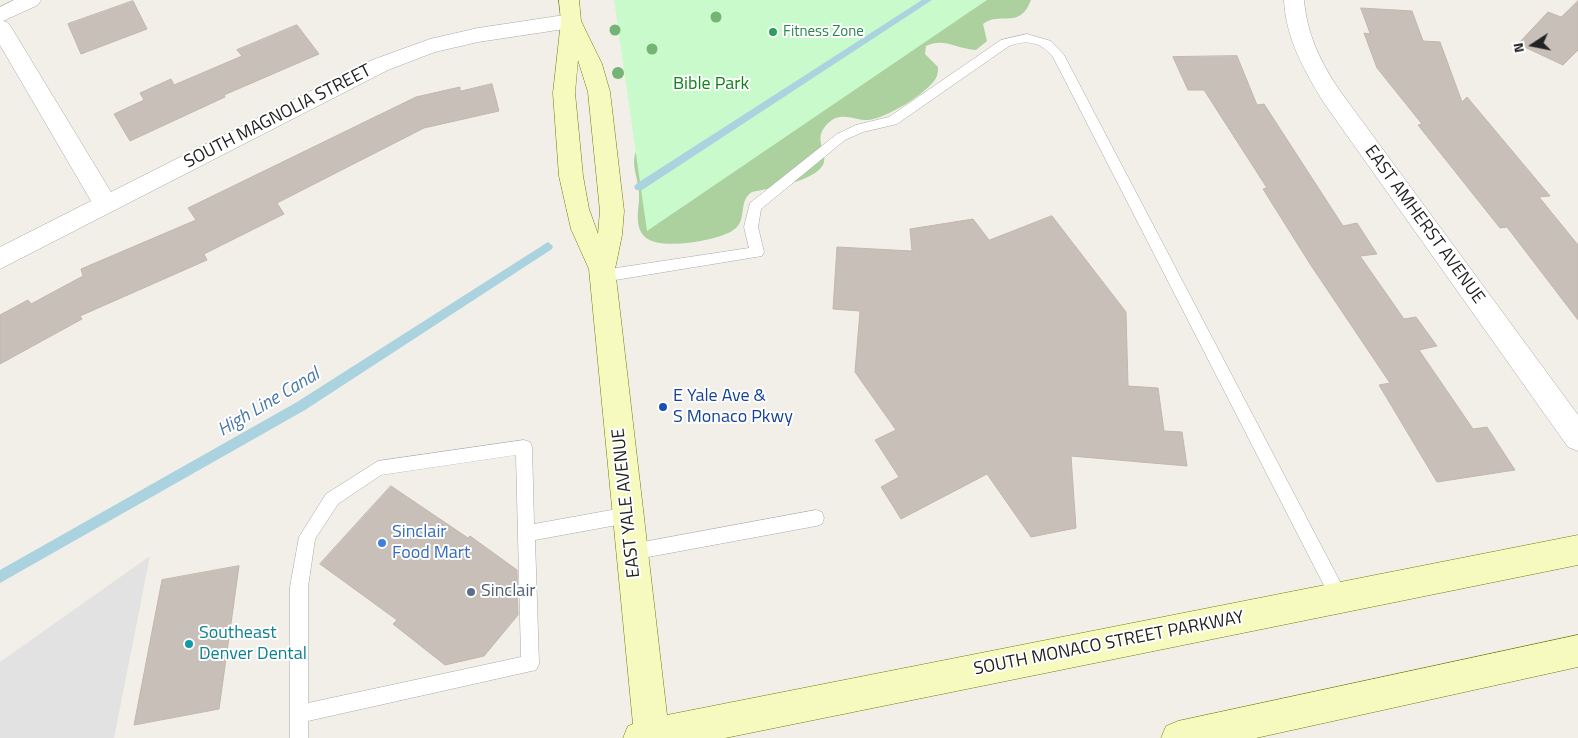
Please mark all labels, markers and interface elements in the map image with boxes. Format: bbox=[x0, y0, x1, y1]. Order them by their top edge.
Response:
north arrow bbox=[1508, 20, 1558, 70]
place label: Fitness Zone bbox=[783, 23, 864, 41]
marker: Fitness Zone bbox=[767, 26, 779, 38]
text: N bbox=[1507, 41, 1529, 55]
street label: SOUTH MAGNOLIA STREET bbox=[181, 60, 375, 174]
park label: Bible Park bbox=[673, 74, 749, 96]
street label: EAST AMHERST AVENUE bbox=[1359, 142, 1489, 308]
water label: High Line Canal bbox=[214, 364, 324, 442]
place label: E Yale Ave & S Monaco Pkwy bbox=[673, 386, 793, 428]
marker: E Yale Ave & S Monaco Pkwy bbox=[657, 401, 669, 413]
street label: EAST YALE AVENUE bbox=[608, 427, 646, 579]
place label: Sinclair Food Mart bbox=[392, 522, 470, 564]
marker: Sinclair Food Mart bbox=[376, 537, 388, 549]
place label: Sinclair bbox=[481, 581, 536, 603]
marker: Sinclair bbox=[465, 586, 477, 598]
street label: SOUTH MONACO STREET PARKWAY bbox=[972, 607, 1246, 681]
place label: Southeast Denver Dental bbox=[199, 623, 307, 666]
marker: Southeast Denver Dental bbox=[183, 638, 195, 650]

